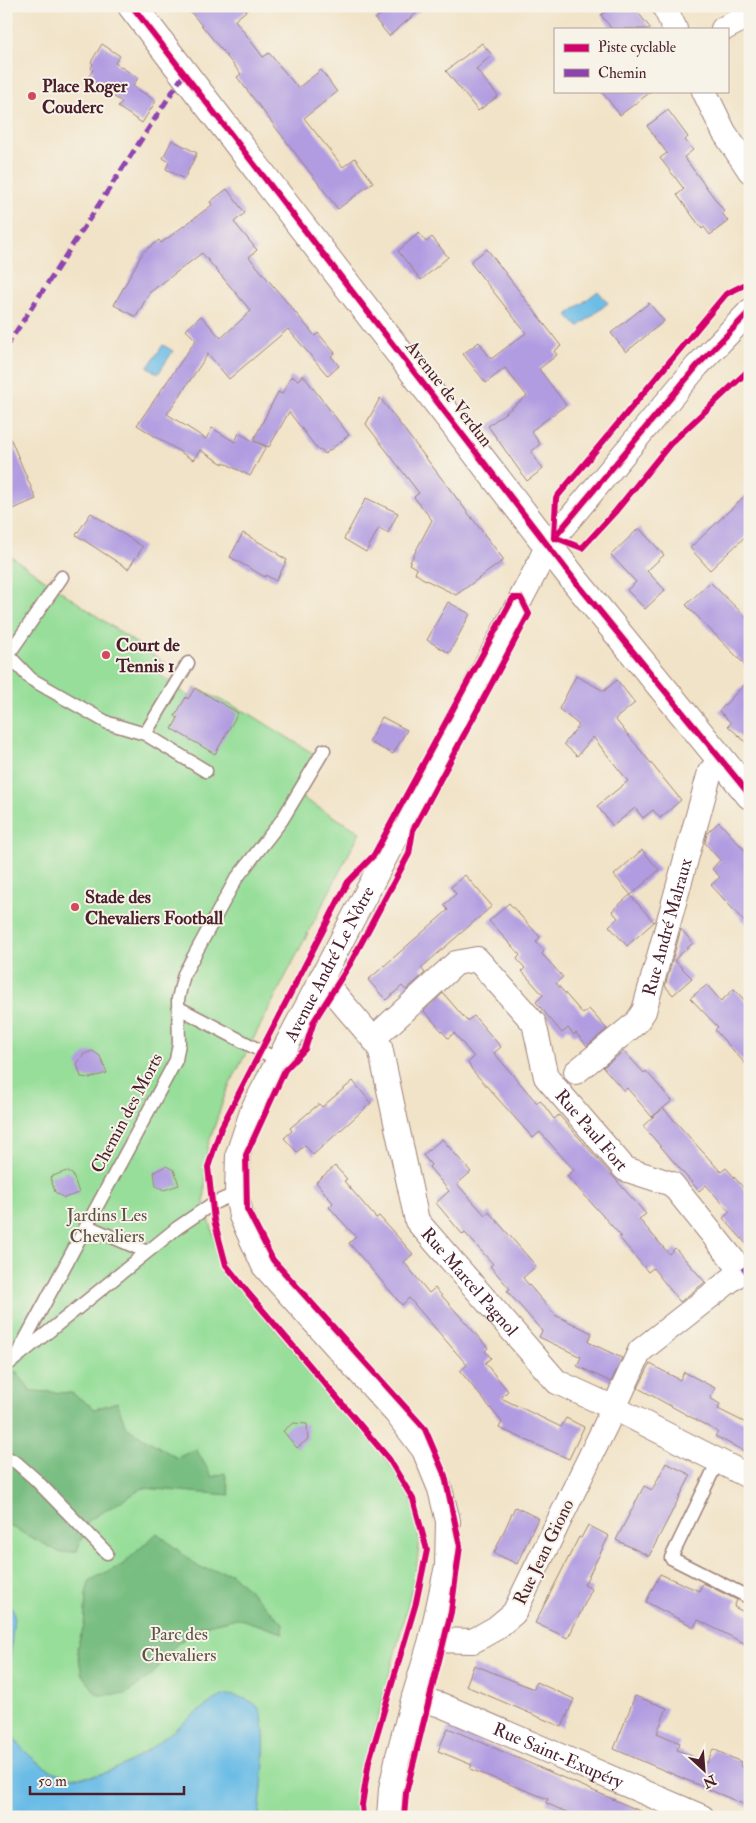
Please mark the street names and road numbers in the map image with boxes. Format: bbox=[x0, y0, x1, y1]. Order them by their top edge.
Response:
street label: Avenue de Verdun bbox=[400, 335, 498, 452]
street label: Rue André Malraux bbox=[637, 856, 697, 998]
street label: Avenue André Le Nôtre bbox=[278, 882, 380, 1046]
street label: Chemin des Morts bbox=[86, 1049, 168, 1177]
street label: Rue Paul Fort bbox=[550, 1084, 633, 1176]
street label: Rue Marcel Pagnol bbox=[416, 1222, 524, 1341]
street label: Rue Jean Giono bbox=[509, 1495, 580, 1609]
street label: Rue Saint-Exupéry bbox=[490, 1717, 628, 1794]

